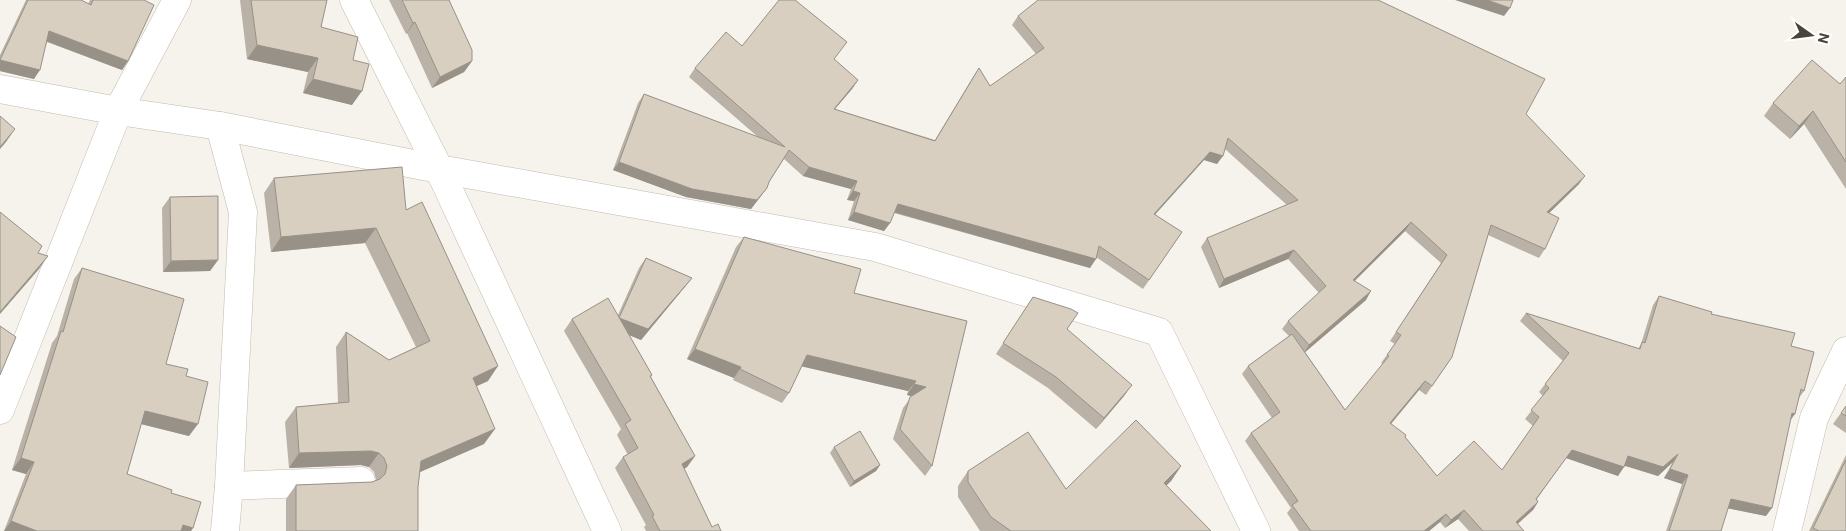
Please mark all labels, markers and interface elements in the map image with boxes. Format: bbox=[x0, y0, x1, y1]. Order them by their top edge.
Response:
north arrow bbox=[1786, 10, 1836, 60]
text: N bbox=[1815, 31, 1833, 45]

